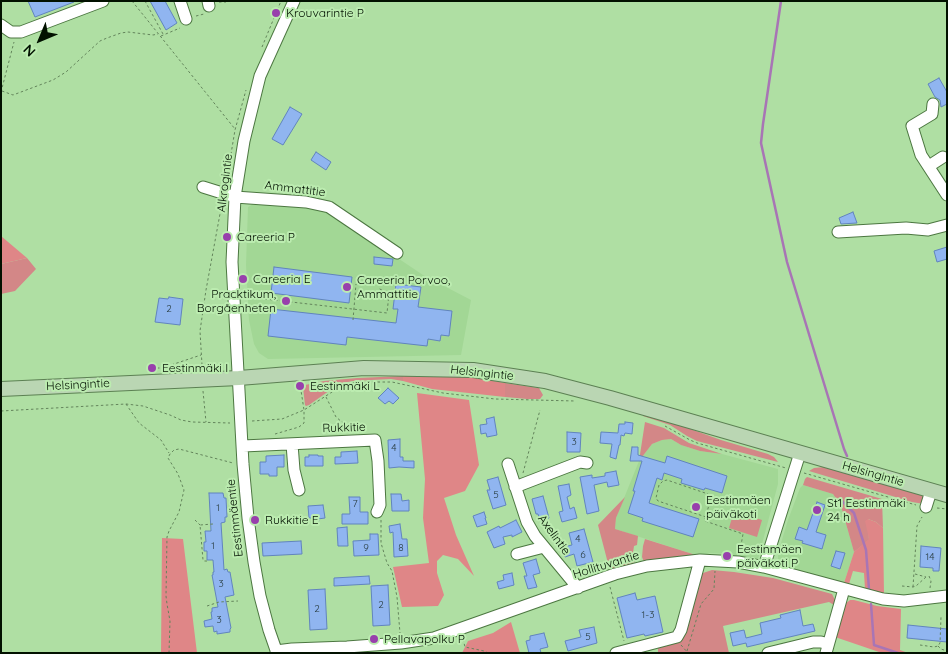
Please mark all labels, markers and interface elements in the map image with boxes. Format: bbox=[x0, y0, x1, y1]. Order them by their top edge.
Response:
place label: Krouvarintie P bbox=[286, 6, 364, 20]
marker: Krouvarintie P bbox=[270, 7, 282, 19]
north arrow bbox=[15, 15, 65, 65]
text: N bbox=[19, 41, 39, 61]
street label: Alkrogintie bbox=[214, 153, 236, 213]
street label: Ammattitie bbox=[264, 178, 326, 200]
place label: Careeria P bbox=[237, 230, 295, 244]
marker: Careeria P bbox=[221, 231, 233, 243]
place label: Careeria E bbox=[253, 272, 311, 286]
marker: Careeria E bbox=[237, 273, 249, 285]
place label: Careeria Porvoo, Ammattitie bbox=[357, 273, 450, 301]
marker: Careeria Porvoo, Ammattitie bbox=[341, 281, 353, 293]
place label: Pracktikum, Borgåenheten bbox=[197, 287, 276, 315]
marker: Pracktikum, Borgåenheten bbox=[280, 295, 292, 307]
house number: 2 bbox=[166, 303, 172, 315]
place label: Eestinmäki I bbox=[162, 361, 228, 375]
marker: Eestinmäki I bbox=[146, 362, 158, 374]
street label: Helsingintie bbox=[450, 363, 514, 383]
street label: Helsingintie bbox=[46, 376, 110, 394]
place label: Eestinmäki L bbox=[310, 379, 380, 393]
marker: Eestinmäki L bbox=[294, 380, 306, 392]
street label: Rukkitie bbox=[322, 420, 366, 436]
house number: 3 bbox=[571, 436, 577, 448]
house number: 4 bbox=[391, 442, 397, 454]
street label: Helsingintie bbox=[840, 458, 906, 490]
street label: Eestinmäentie bbox=[224, 478, 246, 558]
house number: 5 bbox=[493, 489, 499, 501]
place label: Eestinmäen päiväkoti bbox=[706, 493, 771, 521]
place label: St1 Eestinmäki 24 h bbox=[827, 496, 905, 524]
house number: 7 bbox=[352, 498, 358, 510]
marker: Eestinmäen päiväkoti bbox=[690, 501, 702, 513]
house number: 1 bbox=[216, 502, 220, 514]
marker: St1 Eestinmäki 24 h bbox=[811, 504, 823, 516]
street label: Axelintie bbox=[535, 512, 573, 558]
place label: Rukkitie E bbox=[265, 513, 319, 527]
marker: Rukkitie E bbox=[249, 514, 261, 526]
house number: 4 bbox=[575, 533, 581, 545]
house number: 1 bbox=[211, 540, 215, 552]
house number: 9 bbox=[363, 542, 369, 554]
house number: 8 bbox=[398, 542, 404, 554]
place label: Eestinmäen päiväkoti P bbox=[737, 542, 802, 570]
street label: Hollituvantie bbox=[571, 548, 641, 582]
house number: 6 bbox=[580, 549, 586, 561]
marker: Eestinmäen päiväkoti P bbox=[721, 550, 733, 562]
house number: 14 bbox=[926, 551, 934, 563]
house number: 3 bbox=[218, 578, 224, 590]
house number: 2 bbox=[378, 599, 384, 611]
house number: 2 bbox=[314, 603, 320, 615]
house number: 1-3 bbox=[642, 609, 654, 621]
house number: 3 bbox=[216, 614, 222, 626]
house number: 5 bbox=[585, 631, 591, 643]
place label: Pellavapolku P bbox=[384, 632, 465, 646]
marker: Pellavapolku P bbox=[368, 633, 380, 645]

